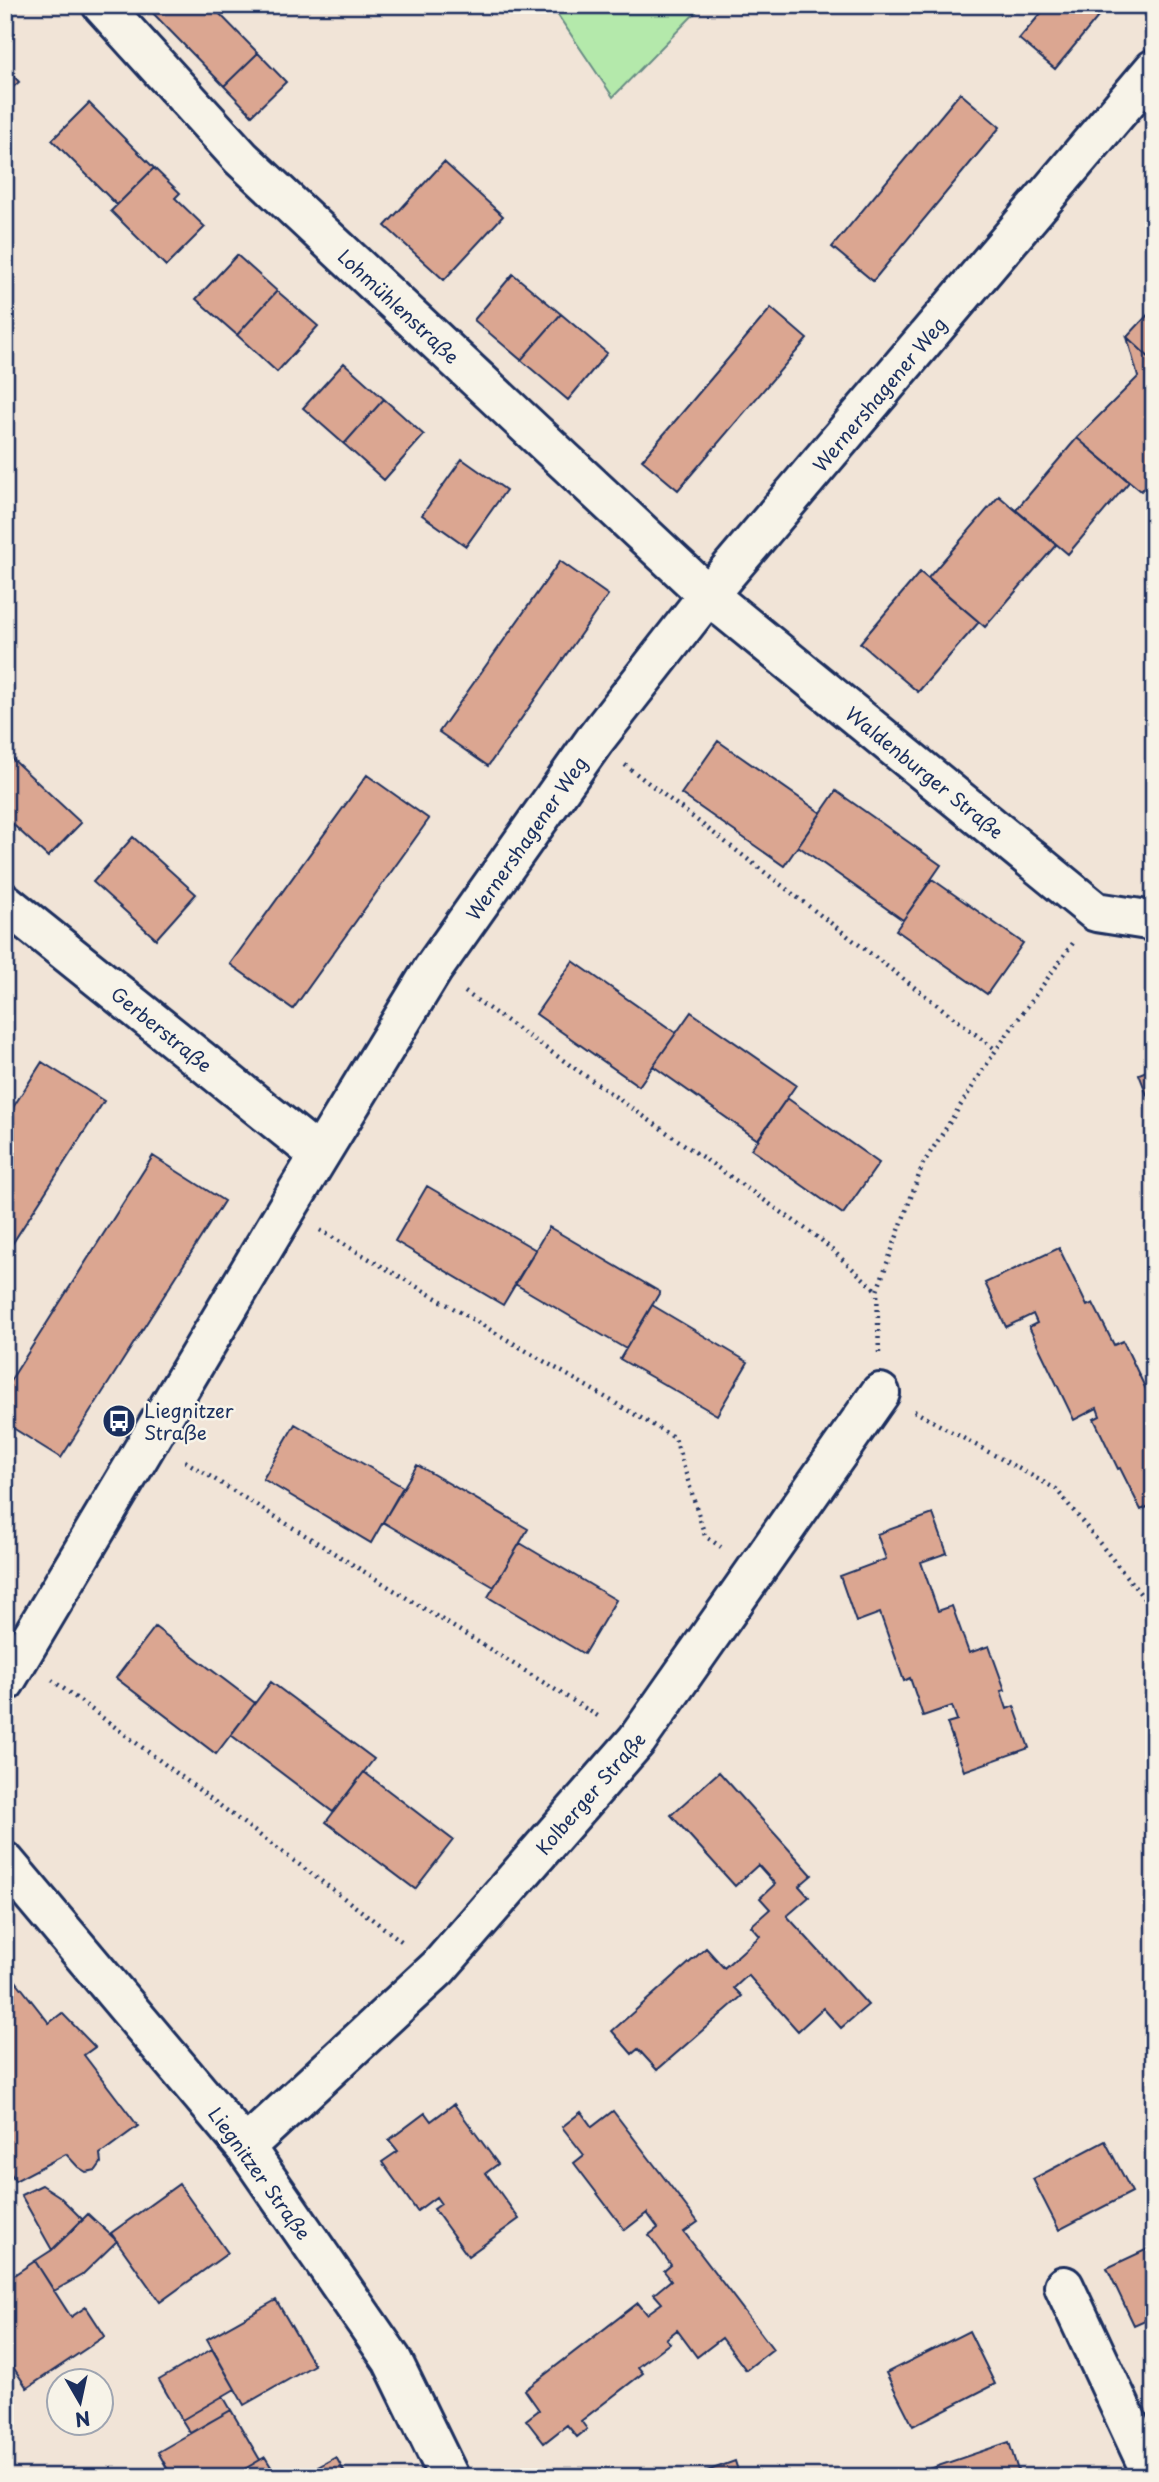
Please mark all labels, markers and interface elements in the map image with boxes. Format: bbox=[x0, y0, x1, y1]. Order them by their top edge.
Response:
street label: Lohmühlenstraße bbox=[332, 242, 466, 370]
street label: Wernershagener Weg bbox=[806, 310, 952, 478]
street label: Waldenburger Straße bbox=[840, 699, 1010, 845]
street label: Wernershagener Weg bbox=[459, 750, 593, 926]
street label: Gerberstraße bbox=[105, 979, 219, 1079]
place label: Liegnitzer Straße bbox=[144, 1396, 234, 1446]
bus stop icon: Liegnitzer Straße bbox=[100, 1402, 138, 1440]
street label: Kolberger Straße bbox=[529, 1726, 651, 1860]
street label: Liegnitzer Straße bbox=[202, 2101, 318, 2245]
north arrow bbox=[46, 2366, 116, 2436]
text: N bbox=[73, 2405, 92, 2435]

